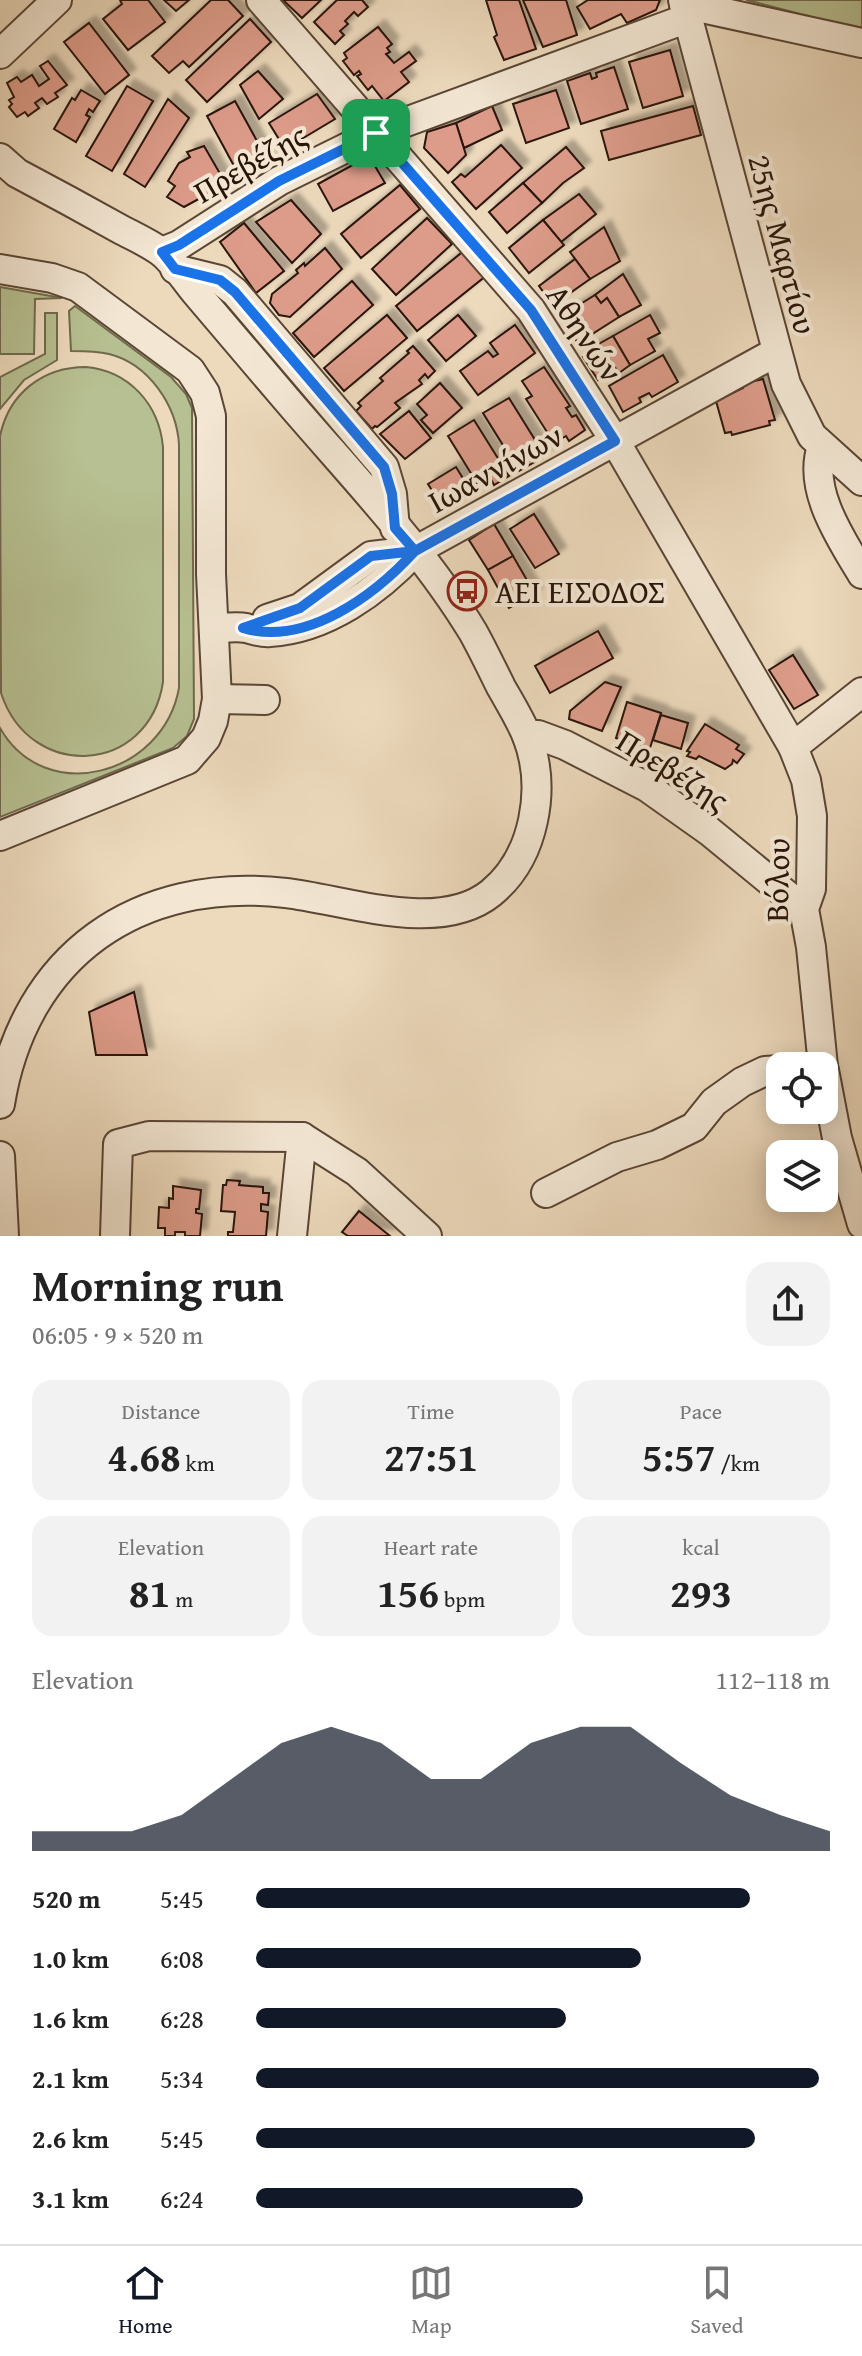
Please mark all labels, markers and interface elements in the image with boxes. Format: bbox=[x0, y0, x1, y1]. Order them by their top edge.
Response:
pin bbox=[342, 99, 410, 167]
street label: Πρεβέζης bbox=[184, 111, 316, 214]
icon: arrive bbox=[354, 111, 398, 155]
street label: 25ης Μαρτίου bbox=[736, 149, 830, 339]
street label: Αθηνών bbox=[535, 275, 635, 391]
street label: Ιωαννίνων bbox=[419, 412, 571, 524]
place label: ΑΕΙ ΕΙΣΟΔΟΣ bbox=[495, 568, 665, 615]
bus stop icon: ΑΕΙ ΕΙΣΟΔΟΣ bbox=[446, 570, 488, 612]
street label: Πρεβέζης bbox=[608, 717, 738, 823]
street label: Βόλου bbox=[753, 837, 801, 923]
map controls bbox=[766, 1052, 838, 1212]
button: locate bbox=[766, 1052, 838, 1124]
button: layers bbox=[766, 1140, 838, 1212]
text: Morning run bbox=[32, 1253, 283, 1317]
button: share bbox=[746, 1262, 830, 1346]
text: 06:05 · 9 × 520 m bbox=[32, 1315, 203, 1354]
text: Distance bbox=[122, 1395, 200, 1427]
text: Time bbox=[408, 1395, 454, 1427]
text: Pace bbox=[680, 1395, 722, 1427]
text: 4.68 bbox=[107, 1427, 181, 1486]
text: 27:51 bbox=[384, 1427, 478, 1486]
text: 5:57 bbox=[642, 1427, 716, 1486]
text: km bbox=[181, 1447, 215, 1479]
text: /km bbox=[716, 1447, 760, 1479]
text: Elevation bbox=[118, 1531, 204, 1563]
text: Heart rate bbox=[384, 1531, 478, 1563]
text: kcal bbox=[682, 1531, 720, 1563]
text: 81 bbox=[129, 1563, 170, 1622]
text: 156 bbox=[377, 1563, 439, 1622]
text: 293 bbox=[670, 1563, 732, 1622]
text: m bbox=[170, 1583, 193, 1615]
text: bpm bbox=[439, 1583, 485, 1615]
text: Elevation bbox=[32, 1660, 134, 1699]
text: 112–118 m bbox=[716, 1660, 830, 1699]
text: 520 m bbox=[32, 1879, 100, 1918]
text: 5:45 bbox=[160, 1879, 204, 1918]
text: 1.0 km bbox=[32, 1939, 109, 1978]
text: 6:08 bbox=[160, 1939, 204, 1978]
text: 1.6 km bbox=[32, 1999, 109, 2038]
text: 6:28 bbox=[160, 1999, 204, 2038]
text: 2.1 km bbox=[32, 2059, 109, 2098]
text: 5:34 bbox=[160, 2059, 204, 2098]
text: 2.6 km bbox=[32, 2119, 109, 2158]
text: 5:45 bbox=[160, 2119, 204, 2158]
text: 3.1 km bbox=[32, 2179, 109, 2218]
text: 6:24 bbox=[160, 2179, 204, 2218]
tab: Home bbox=[118, 2261, 173, 2341]
tab: Map bbox=[409, 2261, 453, 2341]
tab: Saved bbox=[690, 2261, 744, 2341]

